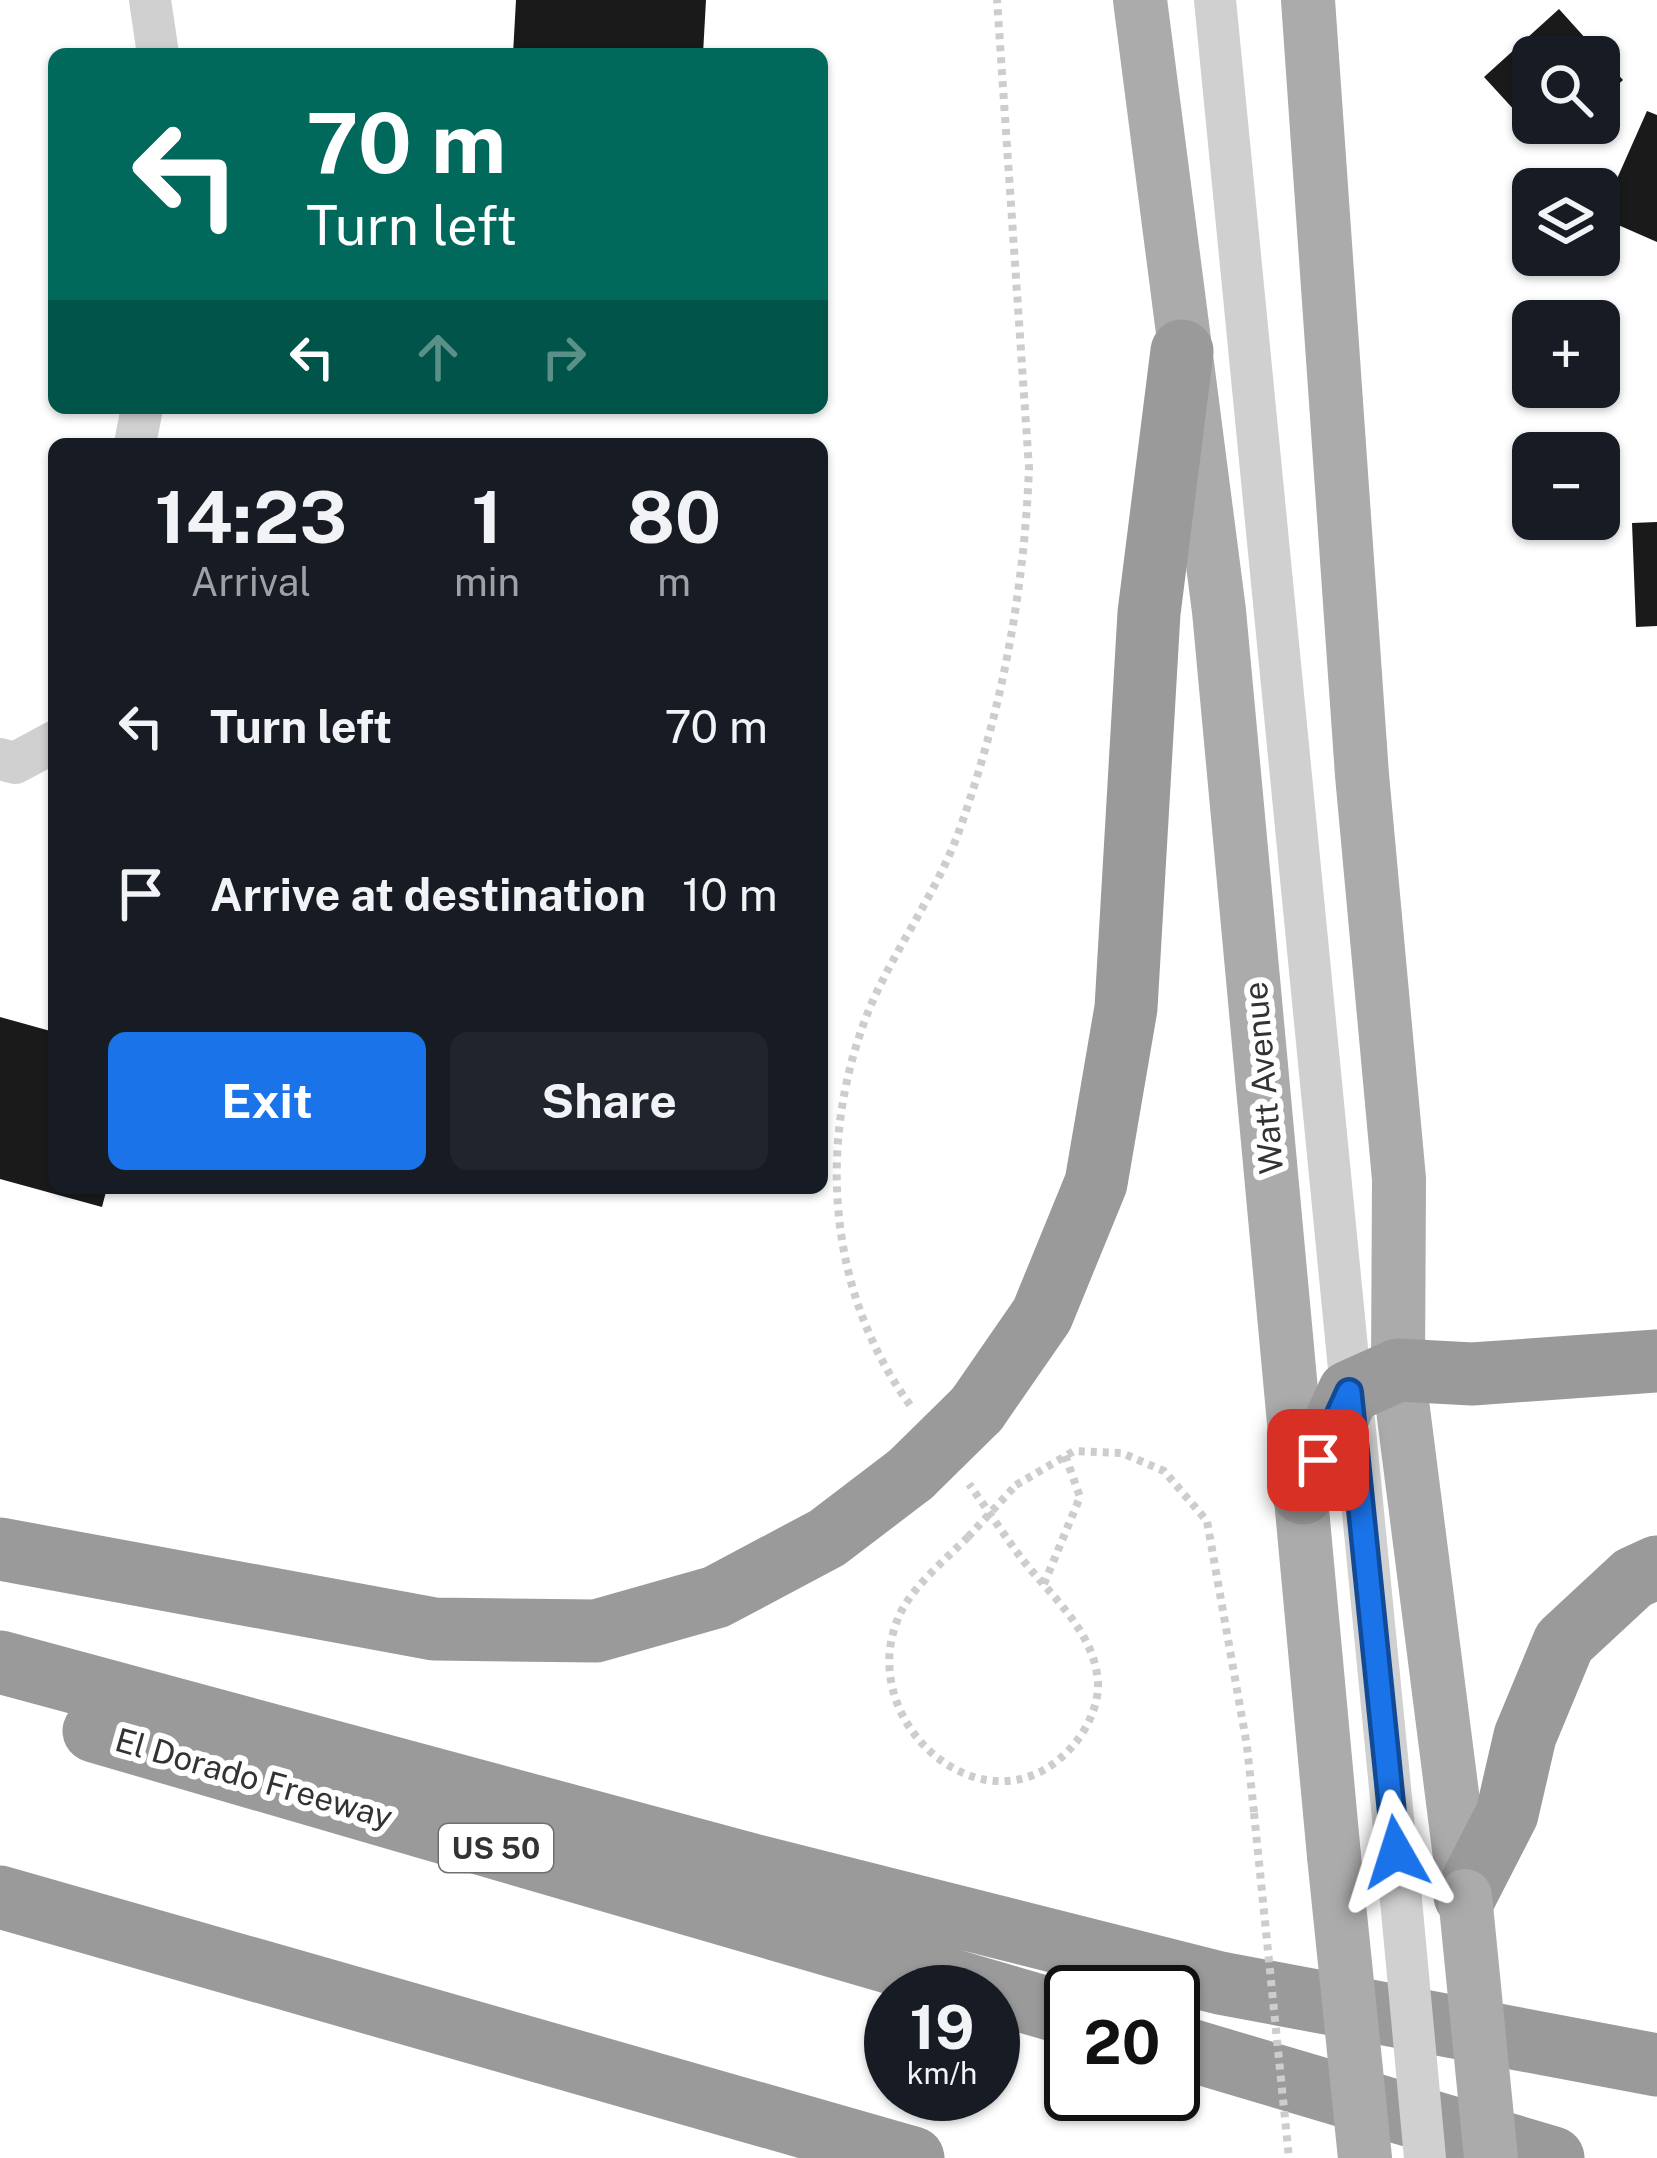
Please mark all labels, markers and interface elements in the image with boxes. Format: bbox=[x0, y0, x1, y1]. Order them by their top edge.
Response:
map controls bbox=[1512, 36, 1620, 540]
button: search bbox=[1512, 36, 1620, 144]
text: 70 m bbox=[306, 93, 506, 192]
icon: left bbox=[108, 96, 264, 252]
button: layers bbox=[1512, 168, 1620, 276]
text: Turn left bbox=[306, 194, 517, 257]
button: + bbox=[1512, 300, 1620, 408]
icon: left bbox=[279, 324, 345, 390]
icon: ahead bbox=[405, 324, 471, 390]
icon: right bbox=[531, 324, 597, 390]
button: − bbox=[1512, 432, 1620, 540]
text: 14:23 bbox=[155, 475, 347, 559]
text: 1 bbox=[472, 475, 502, 559]
text: 80 bbox=[627, 475, 721, 559]
text: Arrival bbox=[191, 559, 311, 605]
text: min bbox=[454, 559, 520, 605]
text: m bbox=[657, 559, 691, 605]
icon: left bbox=[108, 693, 174, 759]
text: Turn left bbox=[210, 700, 392, 753]
text: 70 m bbox=[664, 700, 768, 753]
icon: arrive bbox=[108, 861, 174, 927]
text: Arrive at destination bbox=[210, 868, 646, 921]
text: 10 m bbox=[682, 868, 778, 921]
street label: Watt Avenue bbox=[1236, 980, 1290, 1176]
button: Exit bbox=[108, 1032, 426, 1170]
button: Share bbox=[450, 1032, 768, 1170]
pin bbox=[1267, 1409, 1369, 1511]
icon: arrive bbox=[1285, 1427, 1351, 1493]
street label: El Dorado Freeway bbox=[111, 1720, 397, 1836]
position arrow bbox=[1333, 1789, 1459, 1915]
road number: US 50 bbox=[439, 1824, 553, 1872]
speed limit sign: 20 bbox=[1044, 1965, 1200, 2121]
text: 19 bbox=[909, 1992, 975, 2063]
text: km/h bbox=[907, 2055, 977, 2091]

